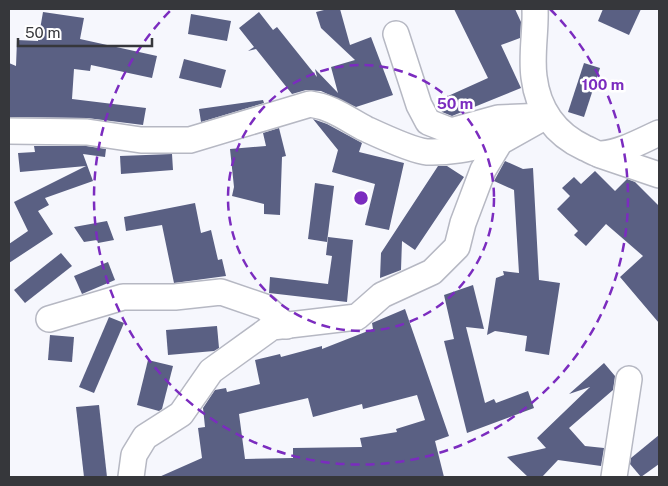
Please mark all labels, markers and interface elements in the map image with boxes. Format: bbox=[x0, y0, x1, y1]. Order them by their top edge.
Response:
scale bar bbox=[18, 15, 151, 47]
text: 50 m bbox=[25, 24, 60, 41]
text: 100 m bbox=[582, 76, 624, 93]
text: 50 m bbox=[437, 95, 473, 112]
centre of rings bbox=[352, 189, 370, 207]

